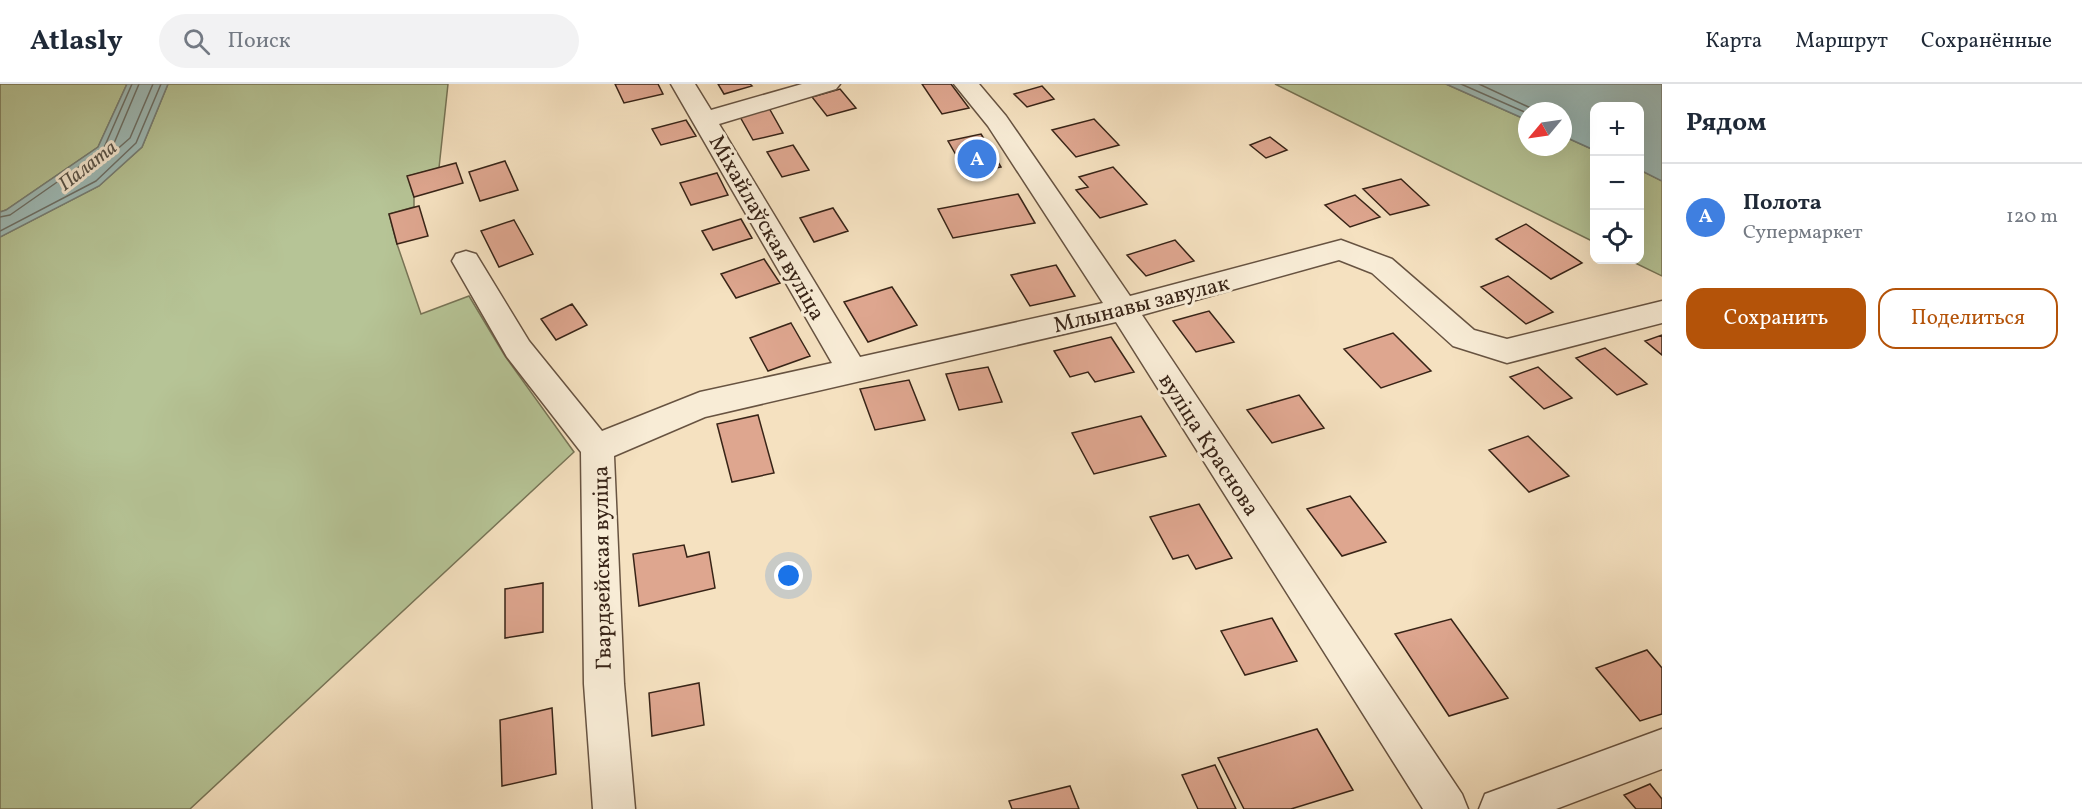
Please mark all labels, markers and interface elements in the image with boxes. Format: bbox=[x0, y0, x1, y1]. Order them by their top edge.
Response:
search box bbox=[159, 14, 579, 68]
text: Atlasly bbox=[30, 22, 123, 61]
icon: search bbox=[180, 25, 213, 58]
text: Поиск bbox=[228, 26, 291, 57]
text: Карта bbox=[1705, 27, 1762, 56]
text: Маршрут bbox=[1795, 27, 1888, 56]
text: Сохранённые bbox=[1921, 27, 2052, 56]
north arrow bbox=[1518, 102, 1572, 156]
map controls bbox=[1590, 102, 1644, 264]
button: + bbox=[1590, 102, 1644, 156]
text: Рядом bbox=[1686, 105, 1766, 141]
street label: Міхайлаўская вуліца bbox=[700, 130, 832, 327]
water label: Палата bbox=[53, 135, 123, 198]
pin: A bbox=[958, 136, 996, 182]
button: − bbox=[1590, 156, 1644, 210]
text: Полота bbox=[1743, 188, 1822, 219]
text: A bbox=[1698, 203, 1713, 231]
text: 120 m bbox=[2006, 203, 2058, 231]
button: locate bbox=[1590, 210, 1644, 264]
text: Супермаркет bbox=[1743, 219, 1863, 247]
street label: Млынавы завулак bbox=[1050, 269, 1233, 342]
button: Сохранить bbox=[1686, 288, 1866, 349]
button: Поделиться bbox=[1878, 288, 2058, 349]
street label: вуліца Краснова bbox=[1150, 368, 1266, 523]
street label: Гвардзейская вуліца bbox=[586, 465, 621, 670]
your location bbox=[774, 561, 803, 590]

